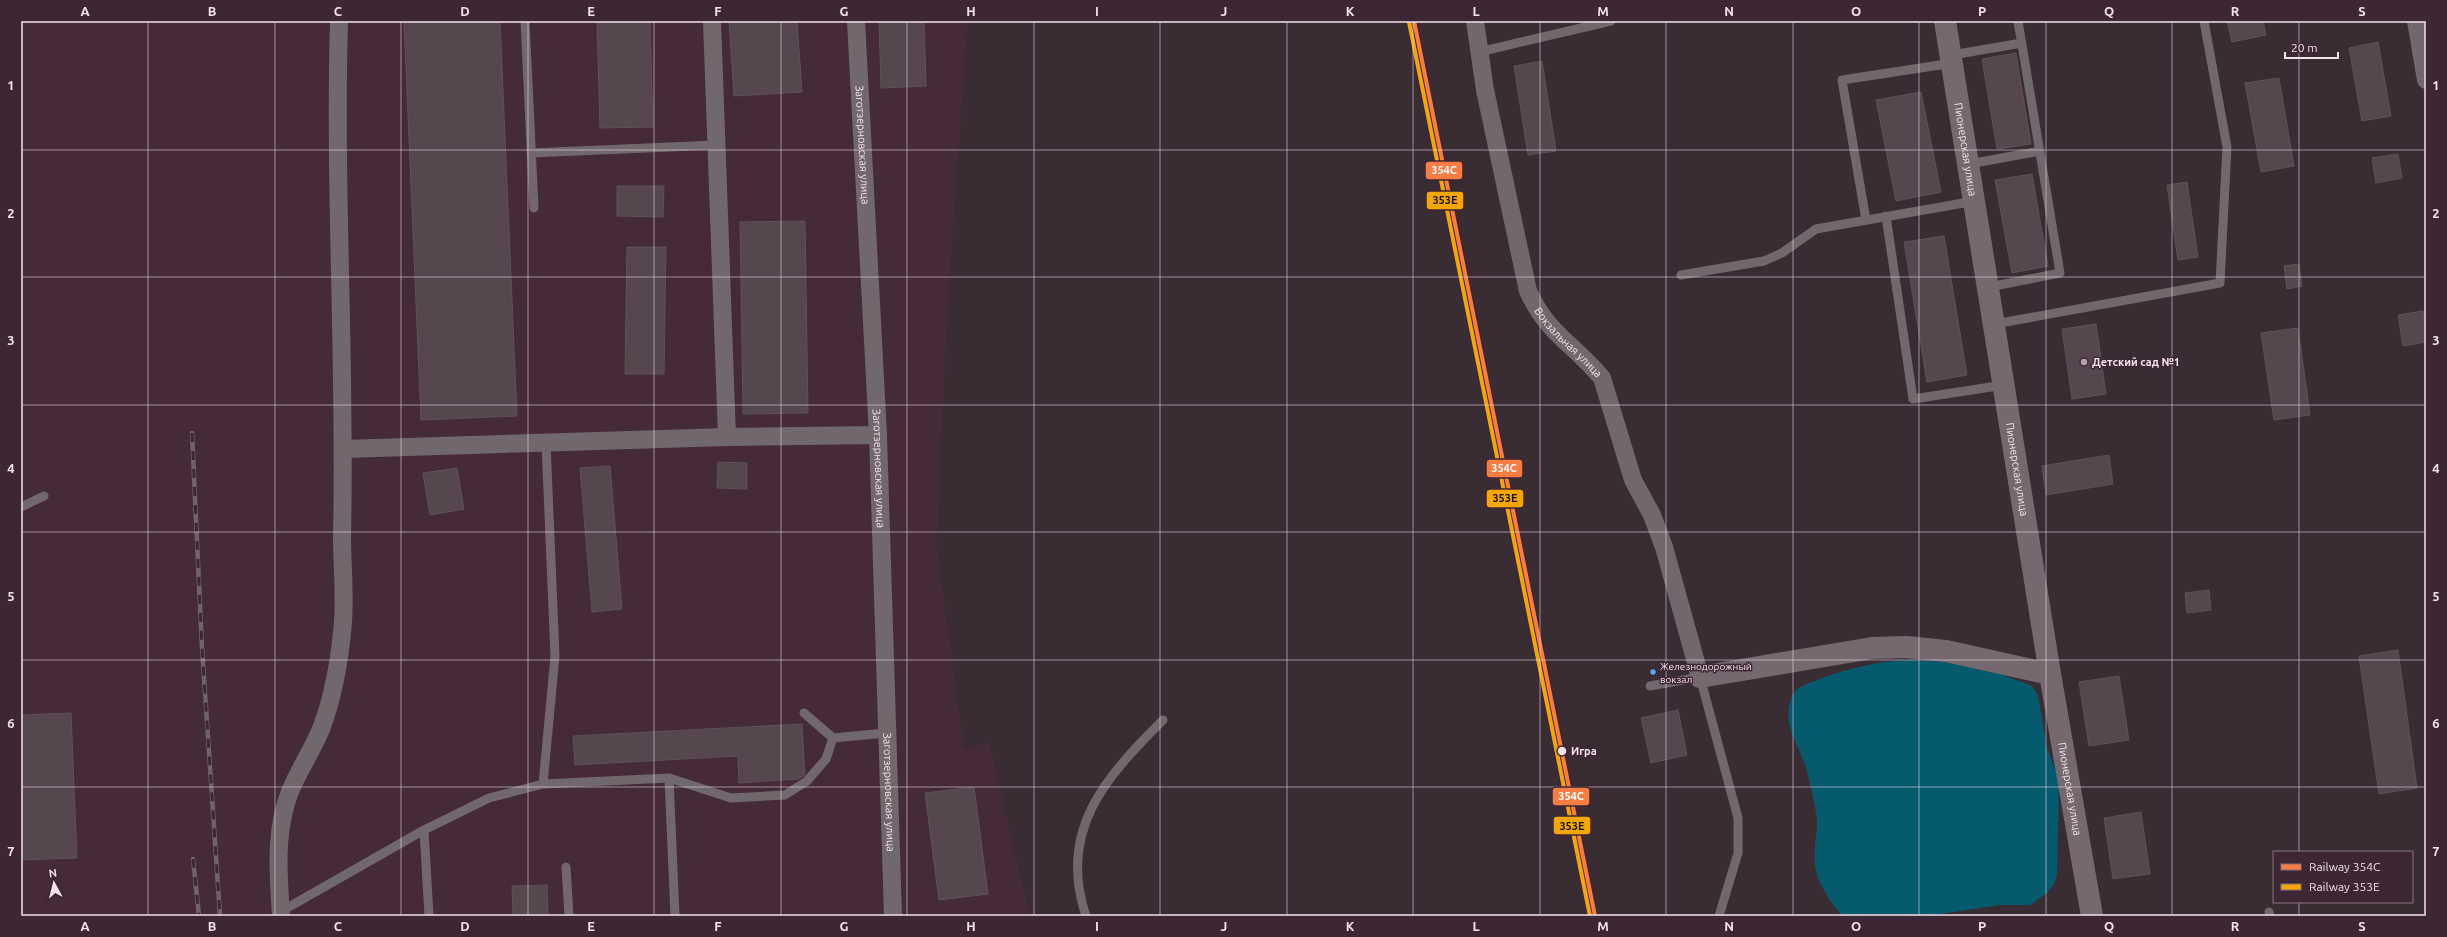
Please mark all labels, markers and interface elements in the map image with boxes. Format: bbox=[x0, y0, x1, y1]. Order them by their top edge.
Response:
text: A bbox=[80, 4, 90, 18]
text: B bbox=[208, 4, 217, 18]
text: C bbox=[334, 4, 343, 18]
text: D bbox=[460, 4, 470, 18]
text: E bbox=[587, 4, 595, 18]
text: F bbox=[714, 4, 722, 18]
text: G bbox=[840, 4, 849, 18]
text: H bbox=[966, 4, 976, 18]
text: I bbox=[1095, 4, 1099, 18]
text: J bbox=[1221, 4, 1227, 18]
text: K bbox=[1346, 4, 1355, 18]
text: L bbox=[1472, 4, 1480, 18]
text: M bbox=[1597, 4, 1609, 18]
text: N bbox=[1724, 4, 1734, 18]
text: O bbox=[1851, 4, 1861, 18]
text: P bbox=[1978, 4, 1986, 18]
text: Q bbox=[2104, 4, 2114, 18]
text: R bbox=[2231, 4, 2240, 18]
text: S bbox=[2358, 4, 2366, 18]
scale bar bbox=[2285, 34, 2338, 60]
text: 20 m bbox=[2291, 41, 2318, 54]
text: 1 bbox=[7, 78, 15, 92]
text: 1 bbox=[2432, 78, 2440, 92]
street label: Заготзерновская улица bbox=[853, 85, 872, 205]
street label: Пионерская улица bbox=[1952, 102, 1979, 197]
line badge: 354С bbox=[1425, 161, 1463, 180]
text: 354С bbox=[1431, 164, 1457, 176]
line badge: 353Е bbox=[1426, 191, 1464, 210]
text: 353Е bbox=[1432, 194, 1458, 206]
text: 2 bbox=[7, 206, 15, 220]
text: 2 bbox=[2432, 206, 2440, 220]
street label: Вокзальная улица bbox=[1532, 305, 1605, 380]
text: 3 bbox=[7, 333, 15, 347]
text: 3 bbox=[2432, 333, 2440, 347]
place label: Детский сад №1 bbox=[2092, 356, 2180, 368]
marker: Детский сад №1 bbox=[2079, 357, 2089, 367]
street label: Заготзерновская улица bbox=[871, 408, 887, 528]
street label: Пионерская улица bbox=[2004, 422, 2031, 517]
line badge: 354С bbox=[1486, 459, 1523, 478]
text: 4 bbox=[7, 461, 15, 475]
text: 4 bbox=[2432, 461, 2440, 475]
text: 354С bbox=[1491, 462, 1517, 474]
line badge: 353Е bbox=[1486, 489, 1524, 508]
text: 353Е bbox=[1492, 492, 1518, 504]
text: 5 bbox=[7, 589, 15, 603]
text: 5 bbox=[2432, 589, 2440, 603]
place label: Железнодорожный вокзал bbox=[1660, 661, 1752, 685]
marker: Железнодорожный вокзал bbox=[1648, 667, 1658, 677]
text: 6 bbox=[7, 716, 15, 730]
text: 6 bbox=[2432, 716, 2440, 730]
street label: Заготзерновская улица bbox=[881, 732, 897, 852]
street label: Пионерская улица bbox=[2056, 741, 2084, 836]
marker: Игра bbox=[1556, 745, 1568, 757]
place label: Игра bbox=[1571, 745, 1597, 757]
line badge: 354С bbox=[1552, 787, 1590, 806]
text: 354С bbox=[1558, 790, 1584, 802]
line badge: 353Е bbox=[1553, 816, 1591, 835]
text: 353Е bbox=[1559, 820, 1585, 832]
text: 7 bbox=[7, 844, 15, 858]
text: 7 bbox=[2432, 844, 2440, 858]
legend bbox=[2273, 851, 2413, 903]
text: Railway 354С bbox=[2309, 860, 2381, 873]
north arrow bbox=[34, 863, 74, 903]
text: N bbox=[48, 867, 58, 880]
text: Railway 353Е bbox=[2309, 880, 2380, 893]
text: A bbox=[80, 919, 90, 933]
text: B bbox=[208, 919, 217, 933]
text: C bbox=[334, 919, 343, 933]
text: D bbox=[460, 919, 470, 933]
text: E bbox=[587, 919, 595, 933]
text: F bbox=[714, 919, 722, 933]
text: G bbox=[840, 919, 849, 933]
text: H bbox=[966, 919, 976, 933]
text: I bbox=[1095, 919, 1099, 933]
text: J bbox=[1221, 919, 1227, 933]
text: K bbox=[1346, 919, 1355, 933]
text: L bbox=[1472, 919, 1480, 933]
text: M bbox=[1597, 919, 1609, 933]
text: N bbox=[1724, 919, 1734, 933]
text: O bbox=[1851, 919, 1861, 933]
text: P bbox=[1978, 919, 1986, 933]
text: Q bbox=[2104, 919, 2114, 933]
text: R bbox=[2231, 919, 2240, 933]
text: S bbox=[2358, 919, 2366, 933]

